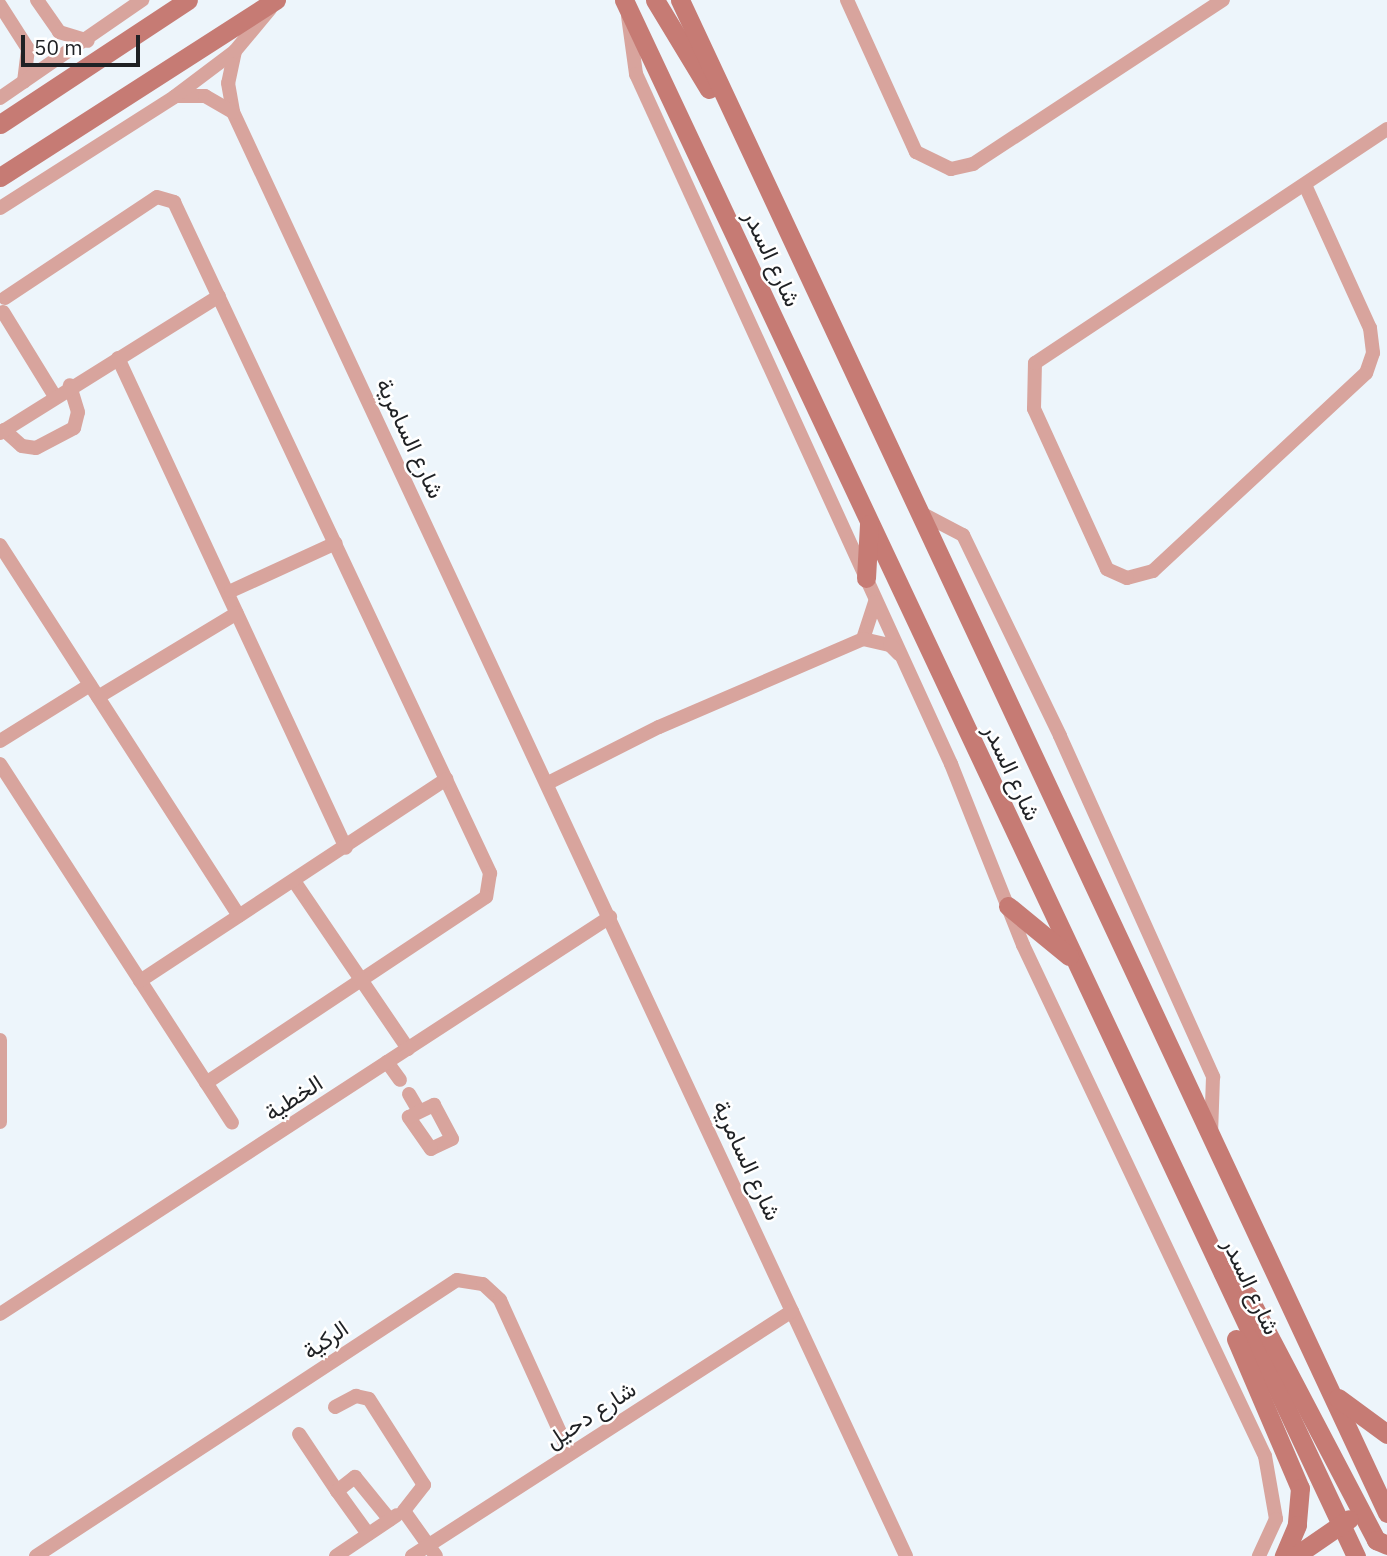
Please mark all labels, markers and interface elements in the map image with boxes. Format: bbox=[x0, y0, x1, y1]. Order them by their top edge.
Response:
scale bar bbox=[24, 21, 144, 65]
text: 50 m bbox=[34, 33, 83, 61]
street label: شارع السدر bbox=[739, 205, 807, 311]
street label: شارع السامرية bbox=[371, 374, 451, 502]
street label: شارع السدر bbox=[979, 719, 1047, 825]
street label: الخطية bbox=[259, 1068, 327, 1126]
street label: شارع السامرية bbox=[708, 1096, 788, 1224]
street label: شارع السدر bbox=[1218, 1233, 1286, 1339]
street label: الركية bbox=[297, 1314, 353, 1364]
street label: شارع دحيل bbox=[539, 1374, 641, 1454]

